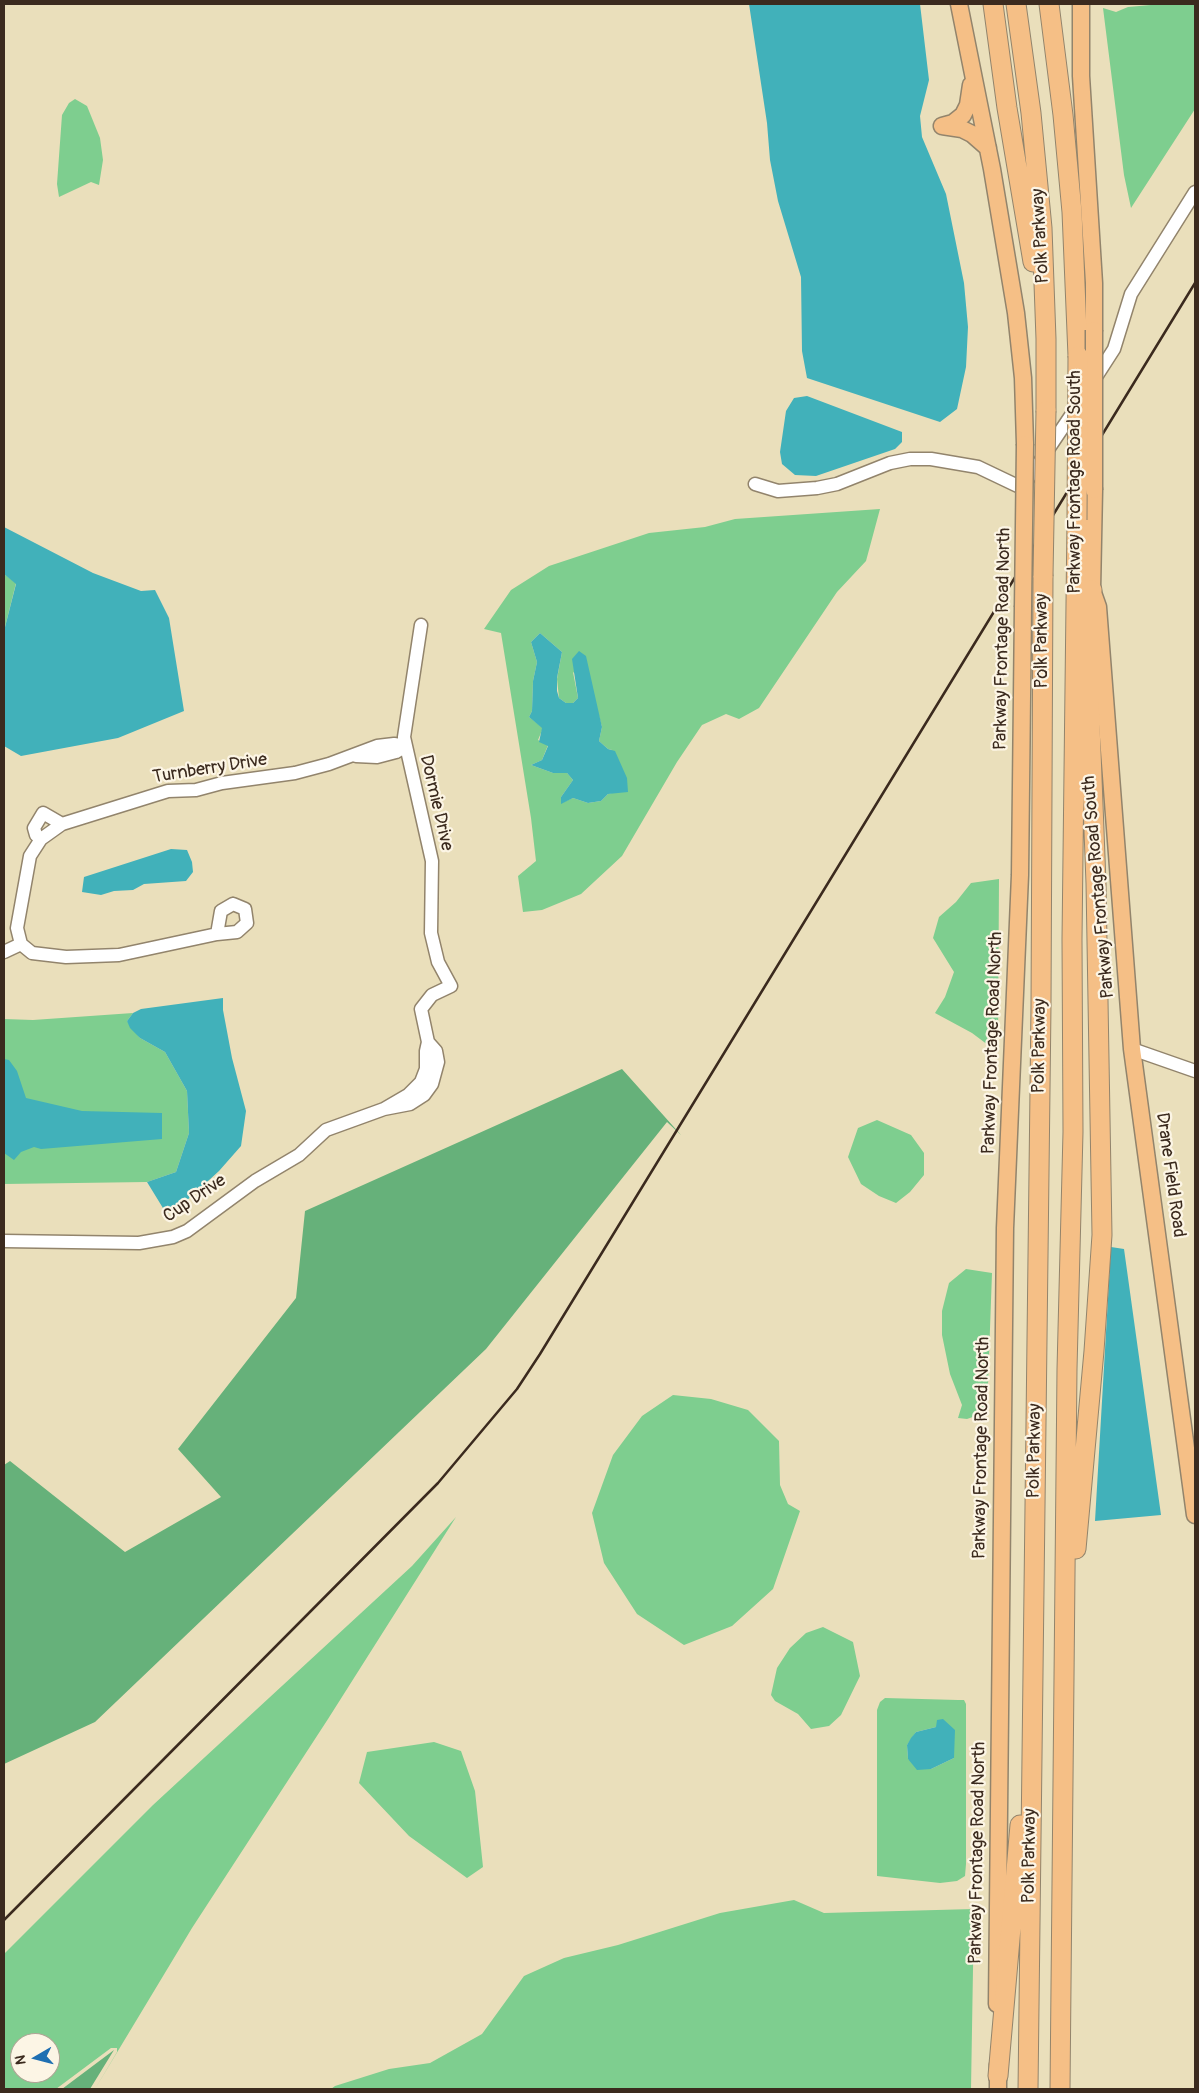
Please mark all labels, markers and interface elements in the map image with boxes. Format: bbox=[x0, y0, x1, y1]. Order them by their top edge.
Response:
street label: Polk Parkway bbox=[1028, 188, 1054, 284]
street label: Parkway Frontage Road South bbox=[1064, 370, 1086, 594]
street label: Parkway Frontage Road North bbox=[990, 528, 1016, 750]
street label: Polk Parkway bbox=[1031, 593, 1053, 689]
street label: Turnberry Drive bbox=[151, 749, 269, 789]
street label: Dormie Drive bbox=[414, 753, 458, 853]
street label: Parkway Frontage Road South bbox=[1078, 775, 1120, 999]
street label: Parkway Frontage Road North bbox=[978, 931, 1008, 1155]
street label: Polk Parkway bbox=[1028, 998, 1052, 1094]
street label: Drane Field Road bbox=[1151, 1111, 1189, 1239]
street label: Cup Drive bbox=[160, 1170, 230, 1228]
street label: Parkway Frontage Road North bbox=[969, 1337, 995, 1559]
street label: Polk Parkway bbox=[1023, 1403, 1047, 1499]
street label: Parkway Frontage Road North bbox=[965, 1742, 991, 1964]
street label: Polk Parkway bbox=[1018, 1808, 1042, 1904]
north arrow bbox=[10, 2033, 60, 2083]
text: N bbox=[12, 2054, 30, 2066]

